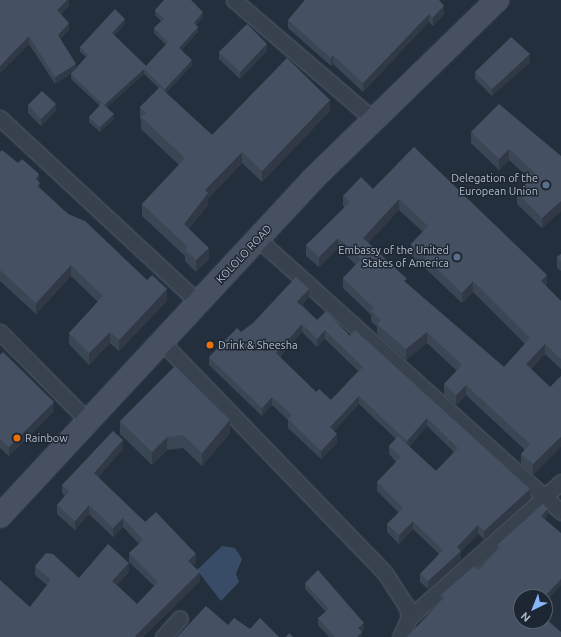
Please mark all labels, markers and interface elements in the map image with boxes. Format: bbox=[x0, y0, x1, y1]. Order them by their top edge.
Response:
place label: Delegation of the European Union bbox=[451, 172, 538, 198]
marker: Delegation of the European Union bbox=[541, 180, 551, 190]
street label: KOLOLO ROAD bbox=[214, 222, 274, 286]
place label: Embassy of the United States of America bbox=[338, 244, 449, 270]
marker: Embassy of the United States of America bbox=[452, 252, 462, 262]
place label: Drink & Sheesha bbox=[218, 338, 298, 352]
marker: Drink & Sheesha bbox=[205, 340, 215, 350]
place label: Rainbow bbox=[25, 431, 68, 445]
marker: Rainbow bbox=[12, 433, 22, 443]
north arrow bbox=[513, 589, 553, 629]
text: N bbox=[518, 610, 533, 624]

